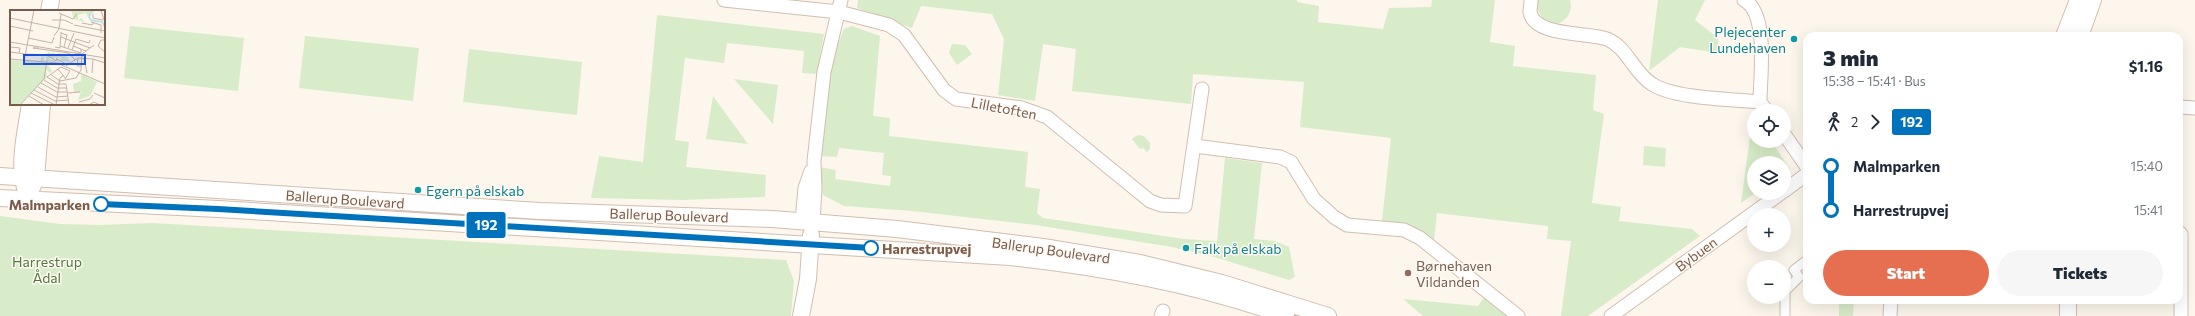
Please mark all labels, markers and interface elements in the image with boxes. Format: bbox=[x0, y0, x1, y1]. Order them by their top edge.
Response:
inset map bbox=[10, 10, 105, 105]
place label: Plejecenter Lundehaven bbox=[1709, 23, 1786, 56]
marker: Plejecenter Lundehaven bbox=[1789, 34, 1799, 44]
text: 3 min bbox=[1823, 44, 1879, 71]
text: $1.16 bbox=[2129, 57, 2163, 75]
text: 15:38 – 15:41 · Bus bbox=[1823, 73, 1926, 89]
street label: Lilletoften bbox=[970, 93, 1038, 123]
map controls bbox=[1747, 104, 1791, 304]
button: locate bbox=[1747, 104, 1791, 148]
icon: walk bbox=[1823, 111, 1845, 133]
icon: forward bbox=[1864, 111, 1886, 133]
text: 192 bbox=[1900, 113, 1923, 130]
text: 2 bbox=[1851, 114, 1858, 130]
button: layers bbox=[1747, 156, 1791, 200]
text: Malmparken bbox=[1853, 157, 1940, 175]
text: 15:40 bbox=[2131, 158, 2163, 174]
place label: Egern på elskab bbox=[426, 182, 524, 199]
marker: Egern på elskab bbox=[413, 185, 423, 195]
street label: Ballerup Boulevard bbox=[285, 186, 405, 212]
place label: Malmparken bbox=[9, 196, 90, 213]
marker: Malmparken bbox=[93, 196, 109, 212]
text: Harrestrupvej bbox=[1853, 201, 1949, 219]
text: 15:41 bbox=[2134, 202, 2163, 218]
street label: Ballerup Boulevard bbox=[609, 204, 729, 226]
button: + bbox=[1747, 208, 1791, 252]
line badge: 192 bbox=[463, 212, 509, 238]
text: 192 bbox=[475, 216, 497, 233]
street label: Ballerup Boulevard bbox=[991, 233, 1111, 267]
street label: Bybuen bbox=[1672, 233, 1720, 275]
marker: Harrestrupvej bbox=[863, 240, 879, 256]
place label: Harrestrupvej bbox=[882, 240, 971, 257]
place label: Falk på elskab bbox=[1194, 240, 1282, 257]
marker: Falk på elskab bbox=[1181, 243, 1191, 253]
button: Start bbox=[1823, 250, 1989, 296]
button: Tickets bbox=[1997, 250, 2163, 296]
park label: Harrestrup Ådal bbox=[12, 253, 82, 286]
place label: Børnehaven Vildanden bbox=[1416, 257, 1492, 290]
button: − bbox=[1747, 260, 1791, 304]
marker: Børnehaven Vildanden bbox=[1403, 268, 1413, 278]

